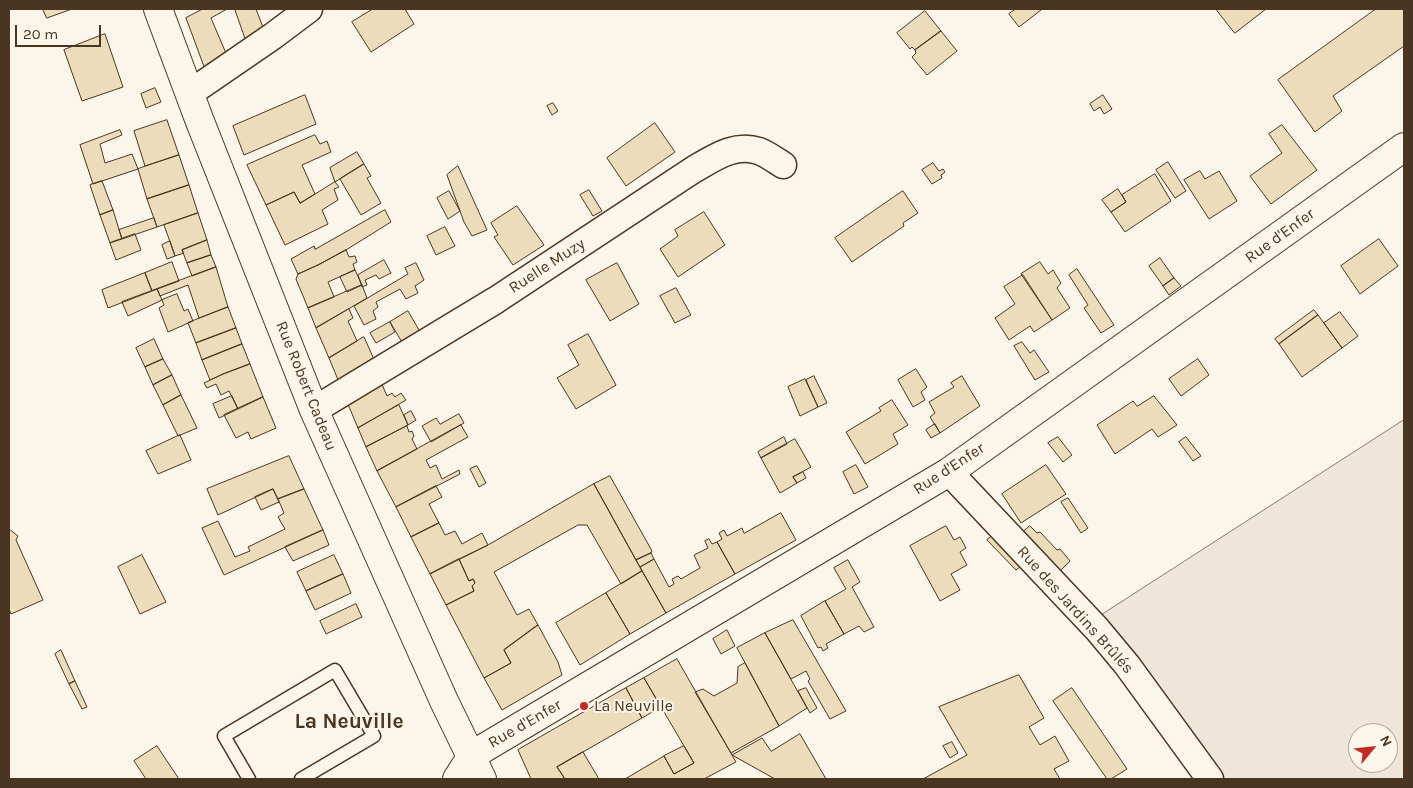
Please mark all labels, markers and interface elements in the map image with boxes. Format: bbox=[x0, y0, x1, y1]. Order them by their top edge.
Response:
scale bar bbox=[18, 15, 104, 47]
text: 20 m bbox=[23, 25, 58, 43]
street label: Rue d'Enfer bbox=[1241, 204, 1319, 268]
street label: Ruelle Muzy bbox=[505, 234, 589, 298]
street label: Rue Robert Cadeau bbox=[271, 318, 341, 454]
street label: Rue d'Enfer bbox=[910, 439, 988, 499]
street label: Rue des Jardins Brûlés bbox=[1013, 542, 1137, 678]
street label: Rue d'Enfer bbox=[485, 695, 565, 753]
place label: La Neuville bbox=[594, 696, 673, 716]
marker: La Neuville bbox=[578, 700, 590, 712]
district label: La Neuville bbox=[294, 709, 404, 735]
north arrow bbox=[1348, 723, 1398, 773]
text: N bbox=[1376, 733, 1396, 750]

